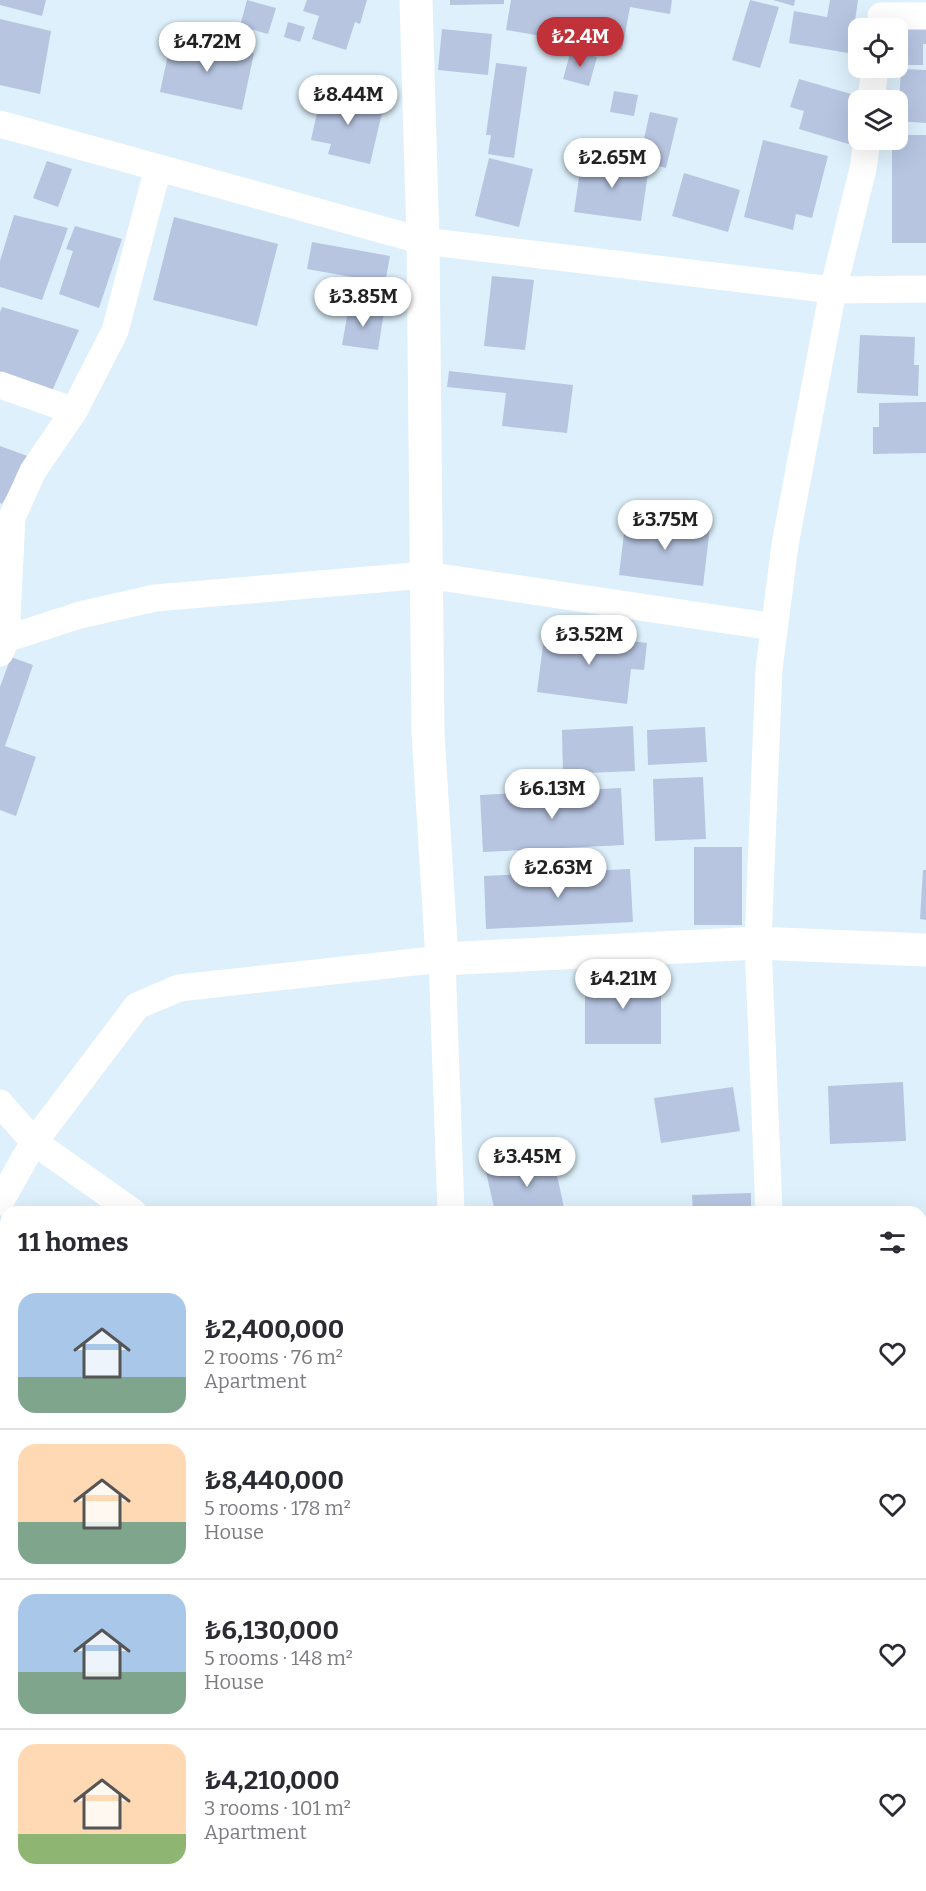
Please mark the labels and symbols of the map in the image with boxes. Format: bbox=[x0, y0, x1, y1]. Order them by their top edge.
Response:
pin: ₺2.4M bbox=[538, 17, 622, 68]
pin: ₺4.72M bbox=[158, 22, 256, 73]
pin: ₺8.44M bbox=[299, 75, 397, 126]
pin: ₺2.65M bbox=[563, 138, 661, 189]
pin: ₺3.85M bbox=[314, 277, 412, 328]
pin: ₺3.75M bbox=[616, 500, 714, 551]
pin: ₺3.52M bbox=[540, 615, 638, 666]
pin: ₺6.13M bbox=[503, 769, 601, 820]
pin: ₺2.63M bbox=[509, 848, 607, 899]
pin: ₺4.21M bbox=[574, 959, 672, 1010]
pin: ₺3.45M bbox=[478, 1137, 576, 1188]

